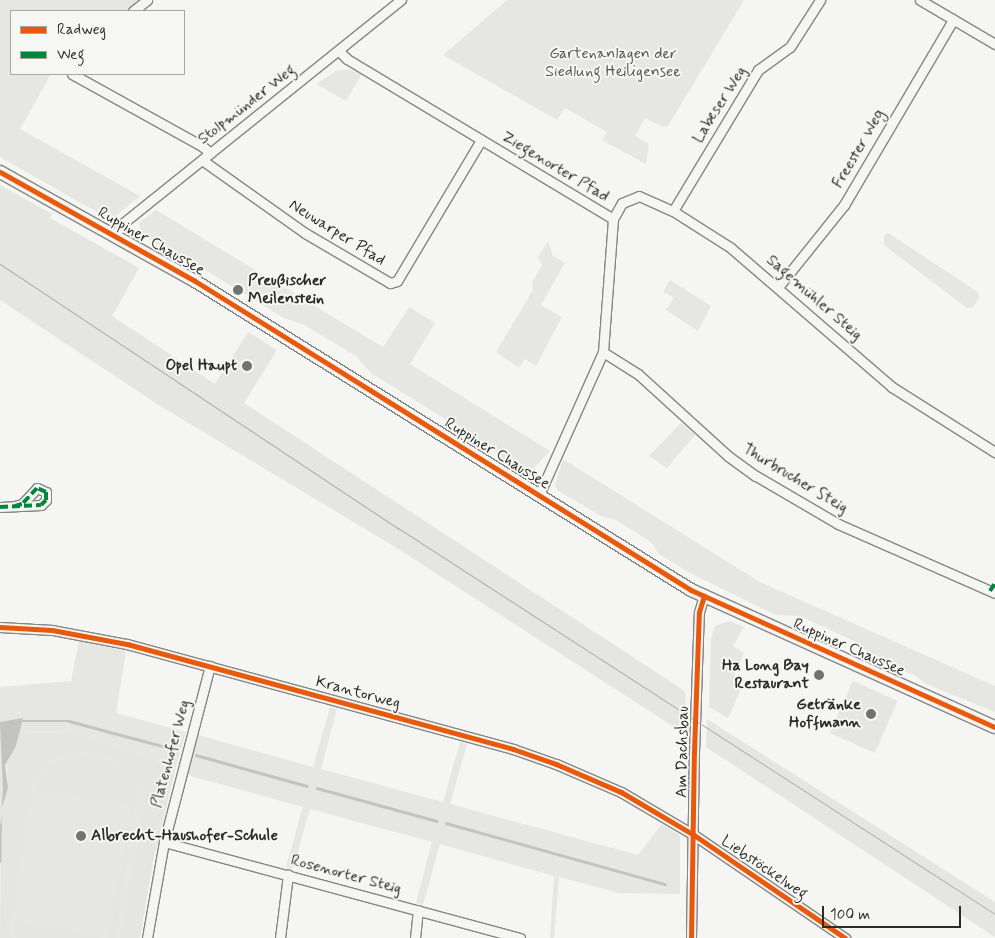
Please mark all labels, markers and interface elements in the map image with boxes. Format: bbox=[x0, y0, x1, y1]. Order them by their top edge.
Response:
legend bbox=[10, 10, 185, 75]
text: Radweg bbox=[57, 20, 106, 40]
park label: Gartenanlagen der Siedlung Heiligensee bbox=[545, 44, 681, 82]
text: Weg bbox=[57, 45, 84, 65]
street label: Stolpmünder Weg bbox=[194, 61, 300, 149]
street label: Labeser Weg bbox=[688, 62, 752, 148]
street label: Freester Weg bbox=[829, 106, 889, 192]
street label: Ziegenorter Pfad bbox=[498, 127, 612, 207]
street label: Neuwarper Pfad bbox=[285, 196, 389, 270]
street label: Ruppiner Chaussee bbox=[93, 203, 209, 281]
street label: Sagemühler Steig bbox=[762, 251, 866, 345]
place label: Preußischer Meilenstein bbox=[248, 271, 326, 309]
marker: Preußischer Meilenstein bbox=[232, 284, 244, 296]
place label: Opel Haupt bbox=[166, 356, 237, 376]
marker: Opel Haupt bbox=[241, 360, 253, 372]
street label: Ruppiner Chaussee bbox=[440, 413, 554, 495]
street label: Thurbrucher Steig bbox=[739, 440, 851, 518]
street label: Ruppiner Chaussee bbox=[789, 614, 909, 682]
place label: Ha Long Bay Restaurant bbox=[722, 656, 809, 694]
marker: Ha Long Bay Restaurant bbox=[813, 669, 825, 681]
street label: Krantorweg bbox=[313, 672, 403, 714]
place label: Getränke Hoffmann bbox=[789, 695, 861, 733]
street label: Platenhofer Weg bbox=[147, 697, 195, 811]
street label: Am Dachsbau bbox=[673, 705, 693, 799]
marker: Getränke Hoffmann bbox=[865, 708, 877, 720]
place label: Albrecht-Haushofer-Schule bbox=[91, 826, 278, 846]
marker: Albrecht-Haushofer-Schule bbox=[75, 830, 87, 842]
street label: Liebstöckelweg bbox=[717, 832, 811, 904]
street label: Rosenorter Steig bbox=[288, 851, 404, 899]
scale bar bbox=[825, 896, 964, 928]
text: 100 m bbox=[830, 905, 870, 925]

